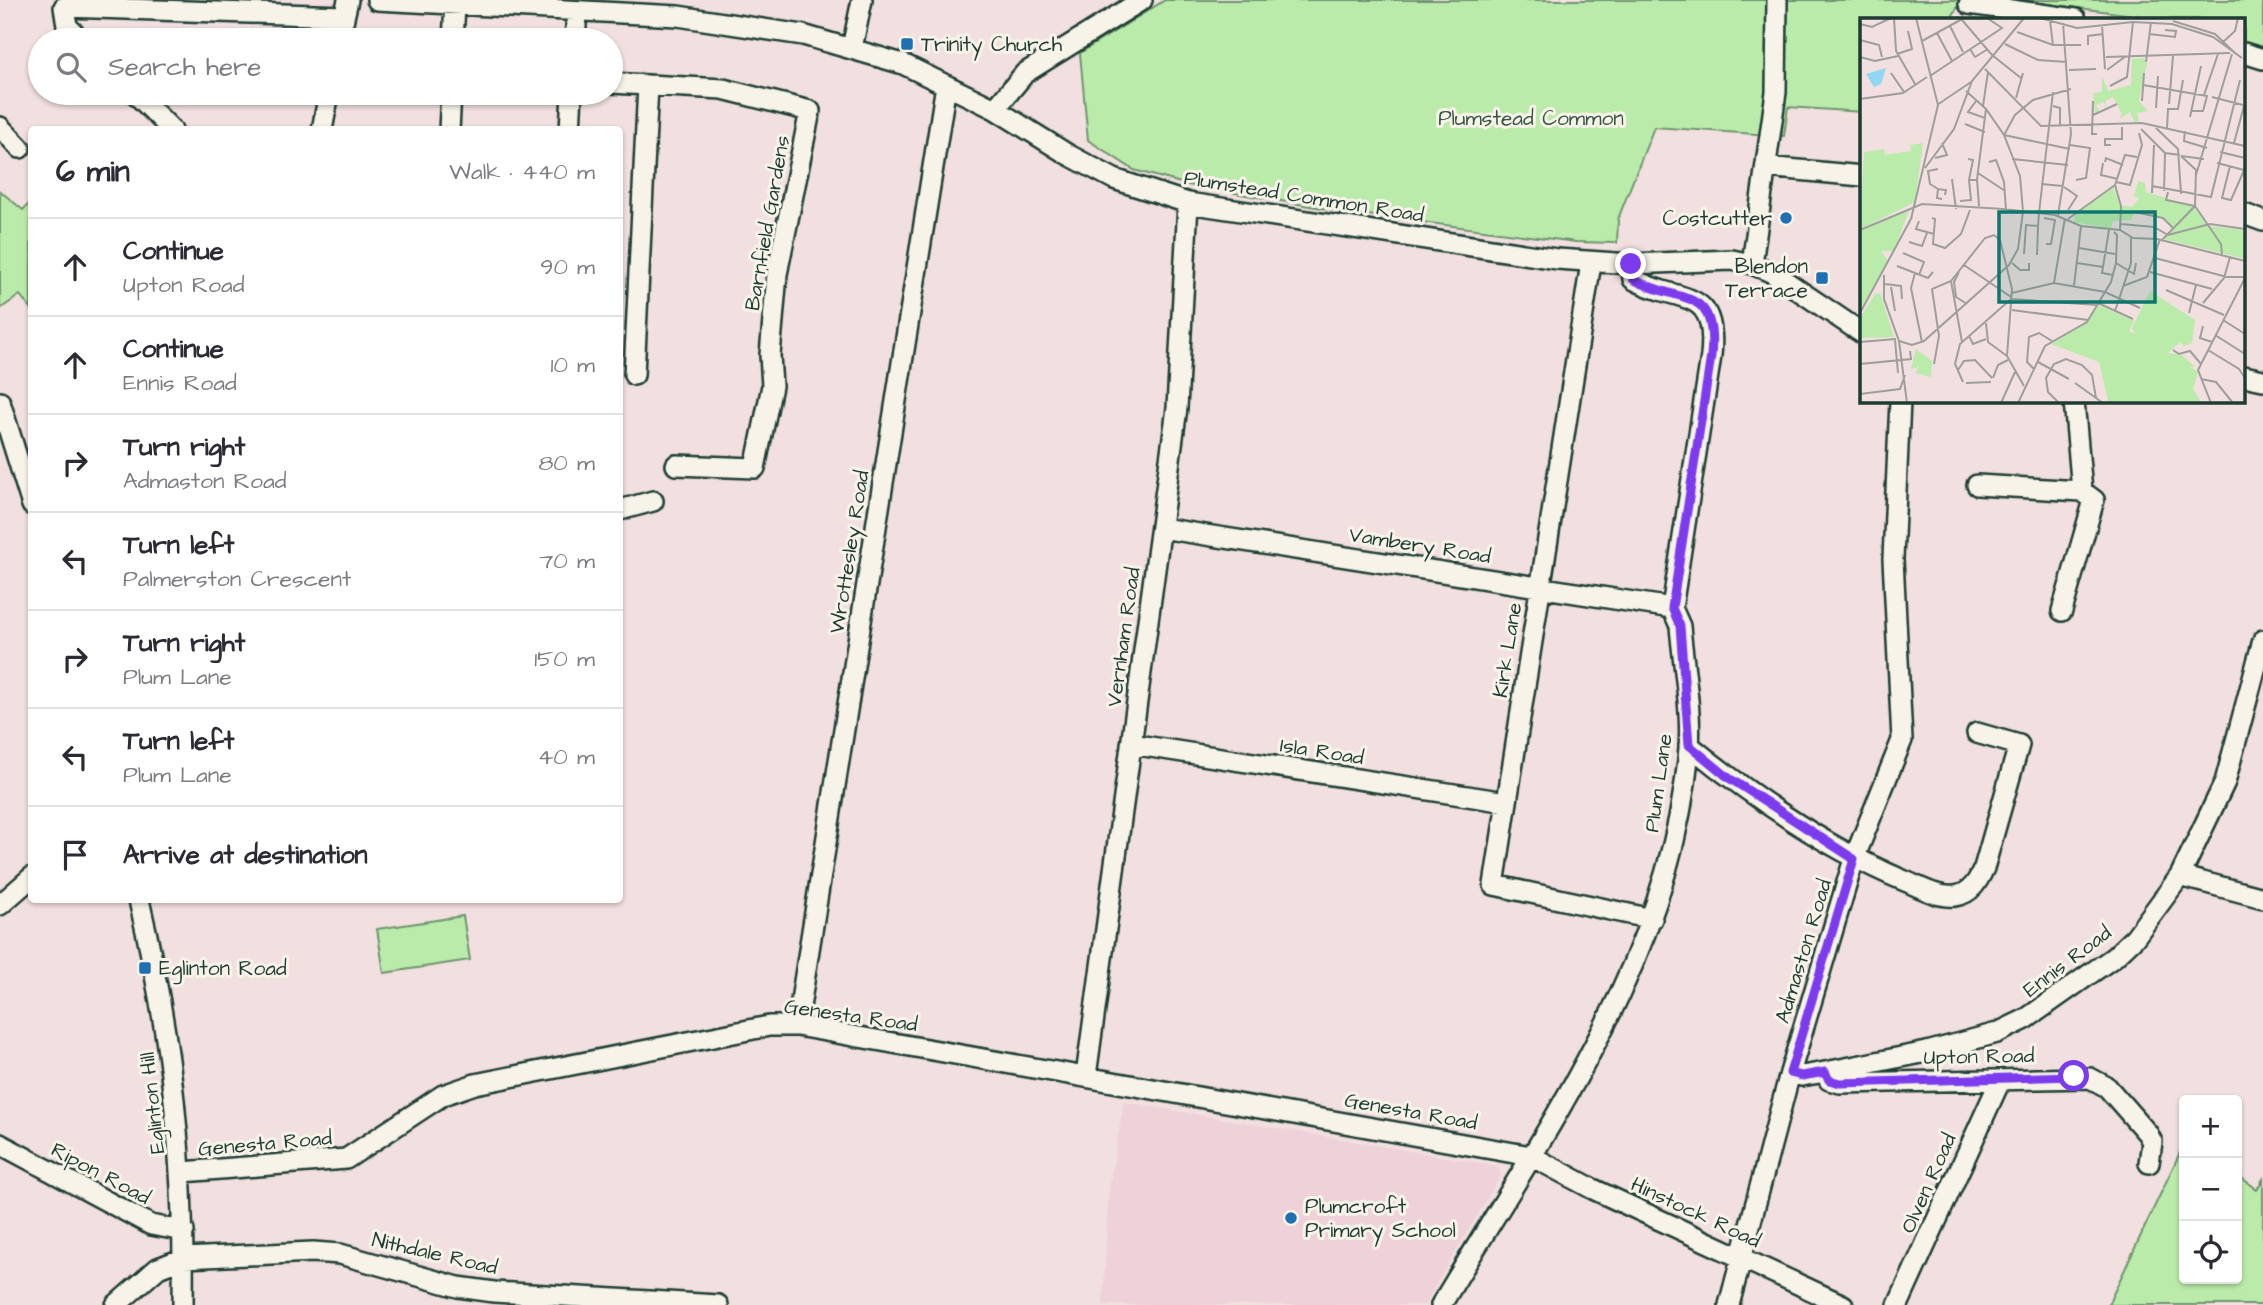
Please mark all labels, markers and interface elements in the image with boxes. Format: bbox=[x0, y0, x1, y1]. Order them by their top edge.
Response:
inset map bbox=[1860, 18, 2246, 402]
search box bbox=[28, 28, 623, 105]
place label: Trinity Church bbox=[921, 30, 1063, 61]
marker: Trinity Church bbox=[899, 36, 915, 52]
icon: search bbox=[52, 48, 90, 86]
text: Search here bbox=[108, 49, 261, 85]
park label: Plumstead Common bbox=[1438, 104, 1624, 133]
street label: Barnfield Gardens bbox=[738, 133, 797, 313]
text: 6 min bbox=[56, 151, 130, 193]
text: Walk · 440 m bbox=[449, 156, 595, 188]
street label: Plumstead Common Road bbox=[1182, 163, 1426, 230]
place label: Costcutter bbox=[1662, 204, 1772, 233]
marker: Costcutter bbox=[1778, 210, 1794, 226]
text: Continue bbox=[123, 233, 224, 269]
icon: ahead bbox=[56, 248, 94, 286]
route end bbox=[1615, 248, 1646, 279]
text: 90 m bbox=[540, 251, 595, 283]
place label: Blendon Terrace bbox=[1725, 252, 1808, 305]
text: Upton Road bbox=[123, 269, 245, 301]
marker: Blendon Terrace bbox=[1814, 270, 1830, 286]
text: Continue bbox=[123, 331, 224, 367]
icon: ahead bbox=[56, 346, 94, 384]
text: 10 m bbox=[550, 349, 595, 381]
text: Ennis Road bbox=[123, 367, 237, 399]
text: Turn right bbox=[123, 429, 245, 465]
icon: right bbox=[56, 444, 94, 482]
text: 80 m bbox=[538, 447, 595, 479]
text: Admaston Road bbox=[123, 465, 286, 497]
street label: Wrottesley Road bbox=[822, 468, 879, 636]
street label: Vambery Road bbox=[1347, 520, 1493, 573]
text: Turn left bbox=[123, 527, 234, 563]
icon: left bbox=[56, 542, 94, 580]
text: 70 m bbox=[539, 545, 595, 577]
text: Palmerston Crescent bbox=[123, 563, 351, 595]
street label: Vernham Road bbox=[1099, 565, 1148, 709]
street label: Kirk Lane bbox=[1486, 600, 1529, 700]
text: Turn right bbox=[123, 625, 245, 661]
icon: right bbox=[56, 640, 94, 678]
text: 150 m bbox=[534, 643, 595, 675]
text: Plum Lane bbox=[123, 661, 232, 693]
text: Turn left bbox=[123, 723, 234, 759]
street label: Isla Road bbox=[1278, 731, 1366, 772]
street label: Plum Lane bbox=[1637, 732, 1680, 834]
icon: left bbox=[56, 738, 94, 776]
text: 40 m bbox=[538, 741, 595, 773]
text: Plum Lane bbox=[123, 759, 232, 791]
icon: arrive bbox=[56, 836, 94, 874]
text: Arrive at destination bbox=[123, 837, 368, 873]
street label: Admaston Road bbox=[1768, 875, 1839, 1027]
street label: Ennis Road bbox=[2017, 918, 2118, 1004]
place label: Eglinton Road bbox=[159, 954, 287, 985]
marker: Eglinton Road bbox=[137, 960, 153, 976]
street label: Genesta Road bbox=[783, 992, 920, 1039]
street label: Upton Road bbox=[1923, 1041, 2035, 1073]
street label: Eglinton Hill bbox=[133, 1051, 174, 1155]
route start bbox=[2058, 1060, 2089, 1091]
street label: Genesta Road bbox=[1342, 1086, 1480, 1137]
map controls bbox=[2179, 1095, 2242, 1284]
button: + bbox=[2179, 1095, 2242, 1158]
street label: Genesta Road bbox=[197, 1123, 333, 1164]
street label: Olven Road bbox=[1893, 1128, 1964, 1238]
street label: Ripon Road bbox=[45, 1135, 156, 1213]
button: − bbox=[2179, 1158, 2242, 1221]
street label: Hinstock Road bbox=[1626, 1170, 1766, 1255]
place label: Plumcroft Primary School bbox=[1305, 1192, 1456, 1247]
marker: Plumcroft Primary School bbox=[1283, 1210, 1299, 1226]
button: locate bbox=[2179, 1221, 2242, 1284]
street label: Nithdale Road bbox=[369, 1225, 501, 1282]

